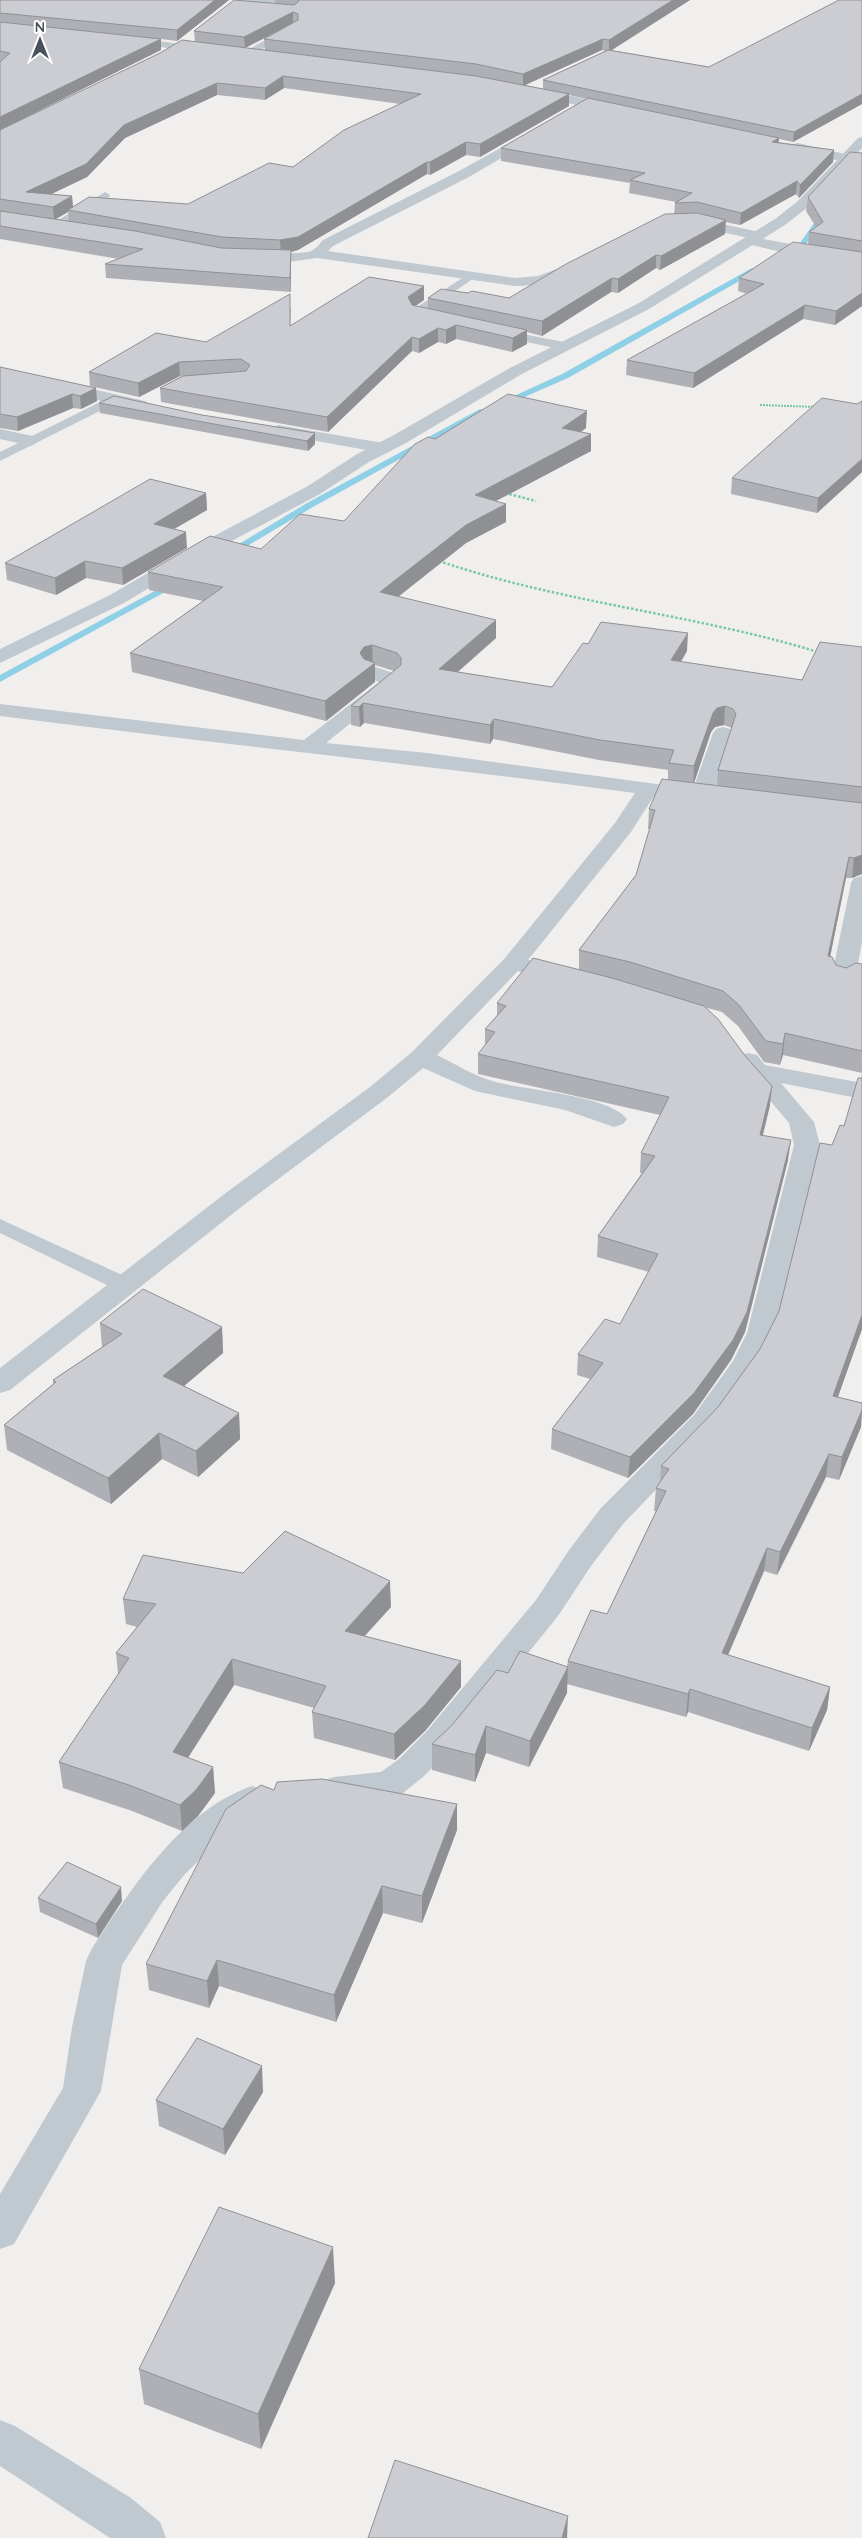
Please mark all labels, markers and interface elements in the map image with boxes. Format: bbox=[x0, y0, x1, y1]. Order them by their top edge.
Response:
north arrow bbox=[15, 15, 65, 65]
text: N bbox=[35, 18, 45, 36]

